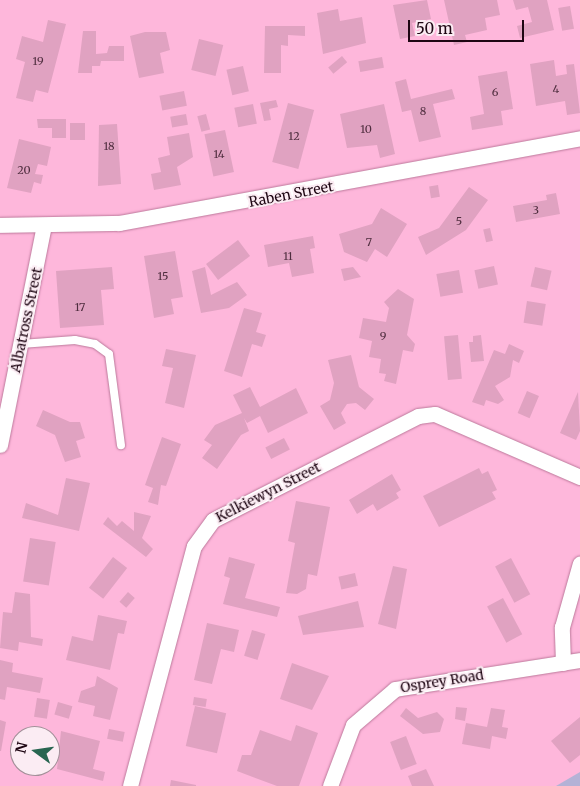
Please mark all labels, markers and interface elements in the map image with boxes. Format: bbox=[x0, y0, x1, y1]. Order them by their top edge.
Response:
scale bar bbox=[410, 10, 526, 42]
text: 50 m bbox=[416, 19, 453, 38]
house number: 19 bbox=[32, 54, 44, 68]
house number: 4 bbox=[553, 82, 559, 96]
house number: 6 bbox=[492, 85, 498, 99]
house number: 8 bbox=[420, 104, 426, 118]
house number: 10 bbox=[360, 122, 372, 136]
house number: 12 bbox=[288, 129, 300, 143]
house number: 18 bbox=[103, 139, 115, 153]
house number: 14 bbox=[213, 147, 225, 161]
house number: 20 bbox=[17, 163, 31, 177]
street label: Raben Street bbox=[247, 178, 335, 210]
house number: 3 bbox=[533, 203, 539, 217]
house number: 5 bbox=[456, 214, 462, 228]
house number: 7 bbox=[366, 235, 372, 249]
house number: 11 bbox=[283, 249, 293, 263]
street label: Albatross Street bbox=[7, 266, 45, 374]
house number: 15 bbox=[157, 269, 169, 283]
house number: 17 bbox=[75, 300, 85, 314]
house number: 9 bbox=[380, 329, 386, 343]
street label: Kelkiewyn Street bbox=[213, 458, 323, 526]
street label: Osprey Road bbox=[399, 666, 485, 696]
north arrow bbox=[10, 726, 60, 776]
text: N bbox=[11, 740, 31, 755]

